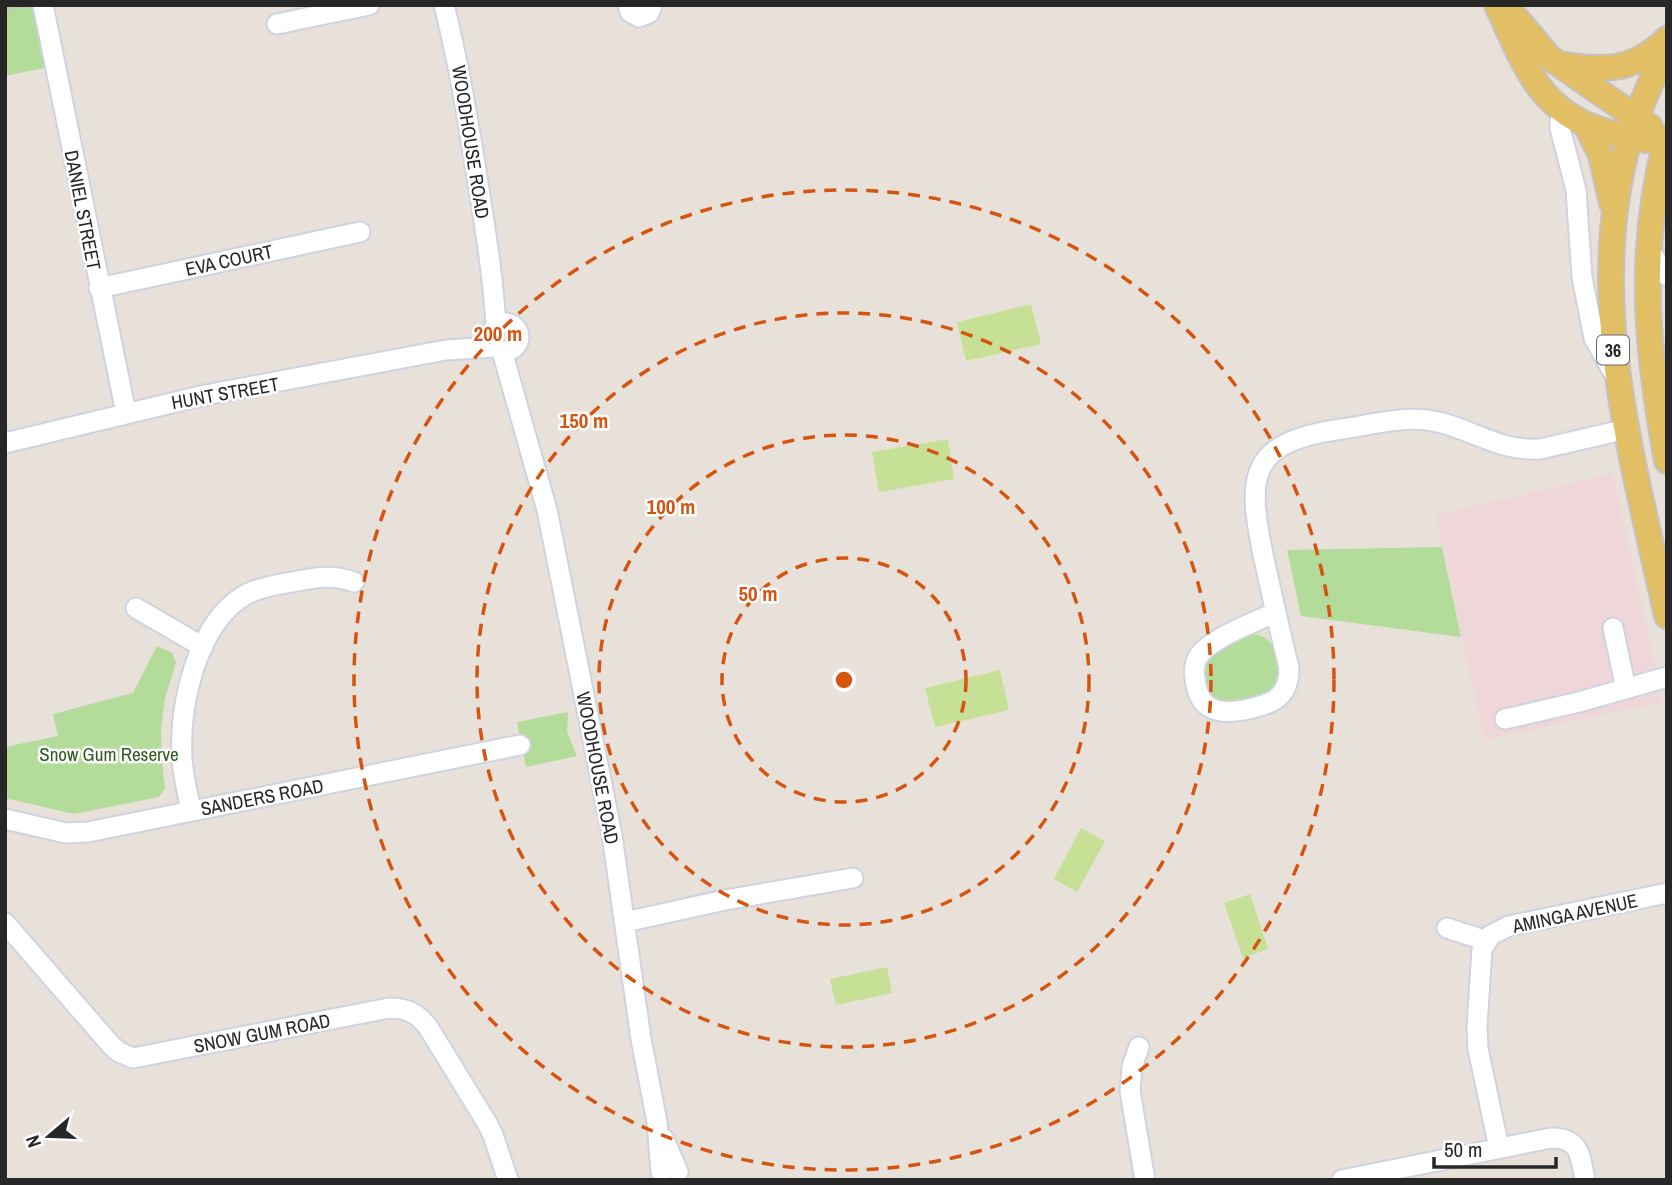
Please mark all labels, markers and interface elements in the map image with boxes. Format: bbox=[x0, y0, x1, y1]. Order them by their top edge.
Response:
street label: WOODHOUSE ROAD bbox=[446, 63, 496, 221]
street label: DANIEL STREET bbox=[59, 148, 107, 273]
street label: EVA COURT bbox=[183, 238, 276, 282]
text: 200 m bbox=[474, 319, 522, 348]
road number: 36 bbox=[1597, 336, 1629, 364]
street label: HUNT STREET bbox=[169, 371, 281, 415]
text: 150 m bbox=[560, 406, 608, 435]
text: 100 m bbox=[647, 492, 695, 521]
text: 50 m bbox=[738, 579, 778, 608]
centre of rings bbox=[832, 668, 856, 692]
street label: WOODHOUSE ROAD bbox=[570, 689, 626, 847]
park label: Snow Gum Reserve bbox=[39, 741, 179, 767]
street label: SANDERS ROAD bbox=[198, 772, 326, 822]
street label: AMINGA AVENUE bbox=[1509, 887, 1640, 939]
street label: SNOW GUM ROAD bbox=[192, 1007, 332, 1059]
north arrow bbox=[14, 1101, 84, 1171]
scale bar bbox=[1434, 1126, 1556, 1170]
text: N bbox=[19, 1132, 47, 1151]
text: 50 m bbox=[1444, 1135, 1482, 1164]

